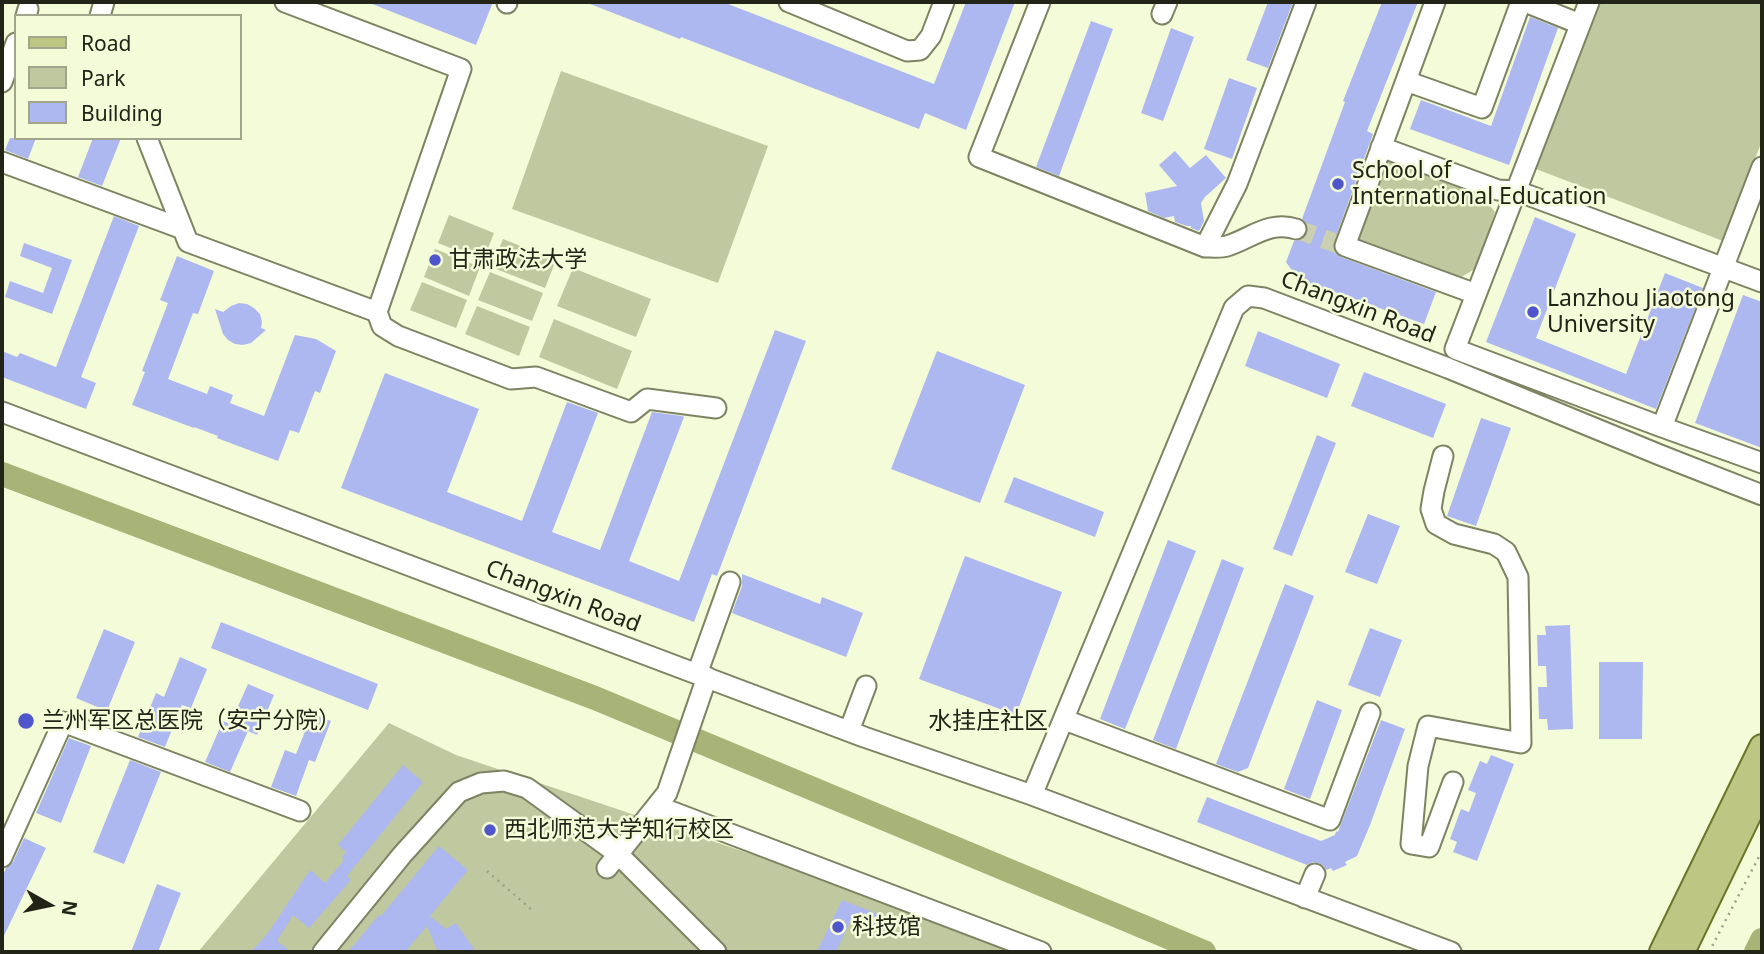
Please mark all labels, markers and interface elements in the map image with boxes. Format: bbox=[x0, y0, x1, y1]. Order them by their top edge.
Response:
legend bbox=[14, 14, 242, 140]
text: Road bbox=[81, 29, 131, 57]
text: Park bbox=[81, 64, 125, 92]
text: Building bbox=[81, 99, 163, 127]
place label: School of International Education bbox=[1352, 157, 1607, 211]
marker: School of International Education bbox=[1330, 176, 1346, 192]
place label: 甘肃政法大学 bbox=[449, 246, 587, 274]
marker: 甘肃政法大学 bbox=[427, 252, 443, 268]
street label: Changxin Road bbox=[1277, 266, 1439, 350]
place label: Lanzhou Jiaotong University bbox=[1547, 285, 1735, 339]
marker: Lanzhou Jiaotong University bbox=[1525, 304, 1541, 320]
street label: Changxin Road bbox=[482, 555, 644, 639]
place label: 兰州军区总医院（安宁分院） bbox=[42, 707, 341, 735]
district label: 水挂庄社区 bbox=[928, 708, 1048, 736]
marker: 兰州军区总医院（安宁分院） bbox=[16, 711, 36, 731]
place label: 西北师范大学知行校区 bbox=[504, 816, 734, 844]
marker: 西北师范大学知行校区 bbox=[482, 822, 498, 838]
north arrow bbox=[14, 870, 84, 940]
text: N bbox=[56, 899, 84, 918]
place label: 科技馆 bbox=[852, 913, 921, 941]
marker: 科技馆 bbox=[830, 919, 846, 935]

